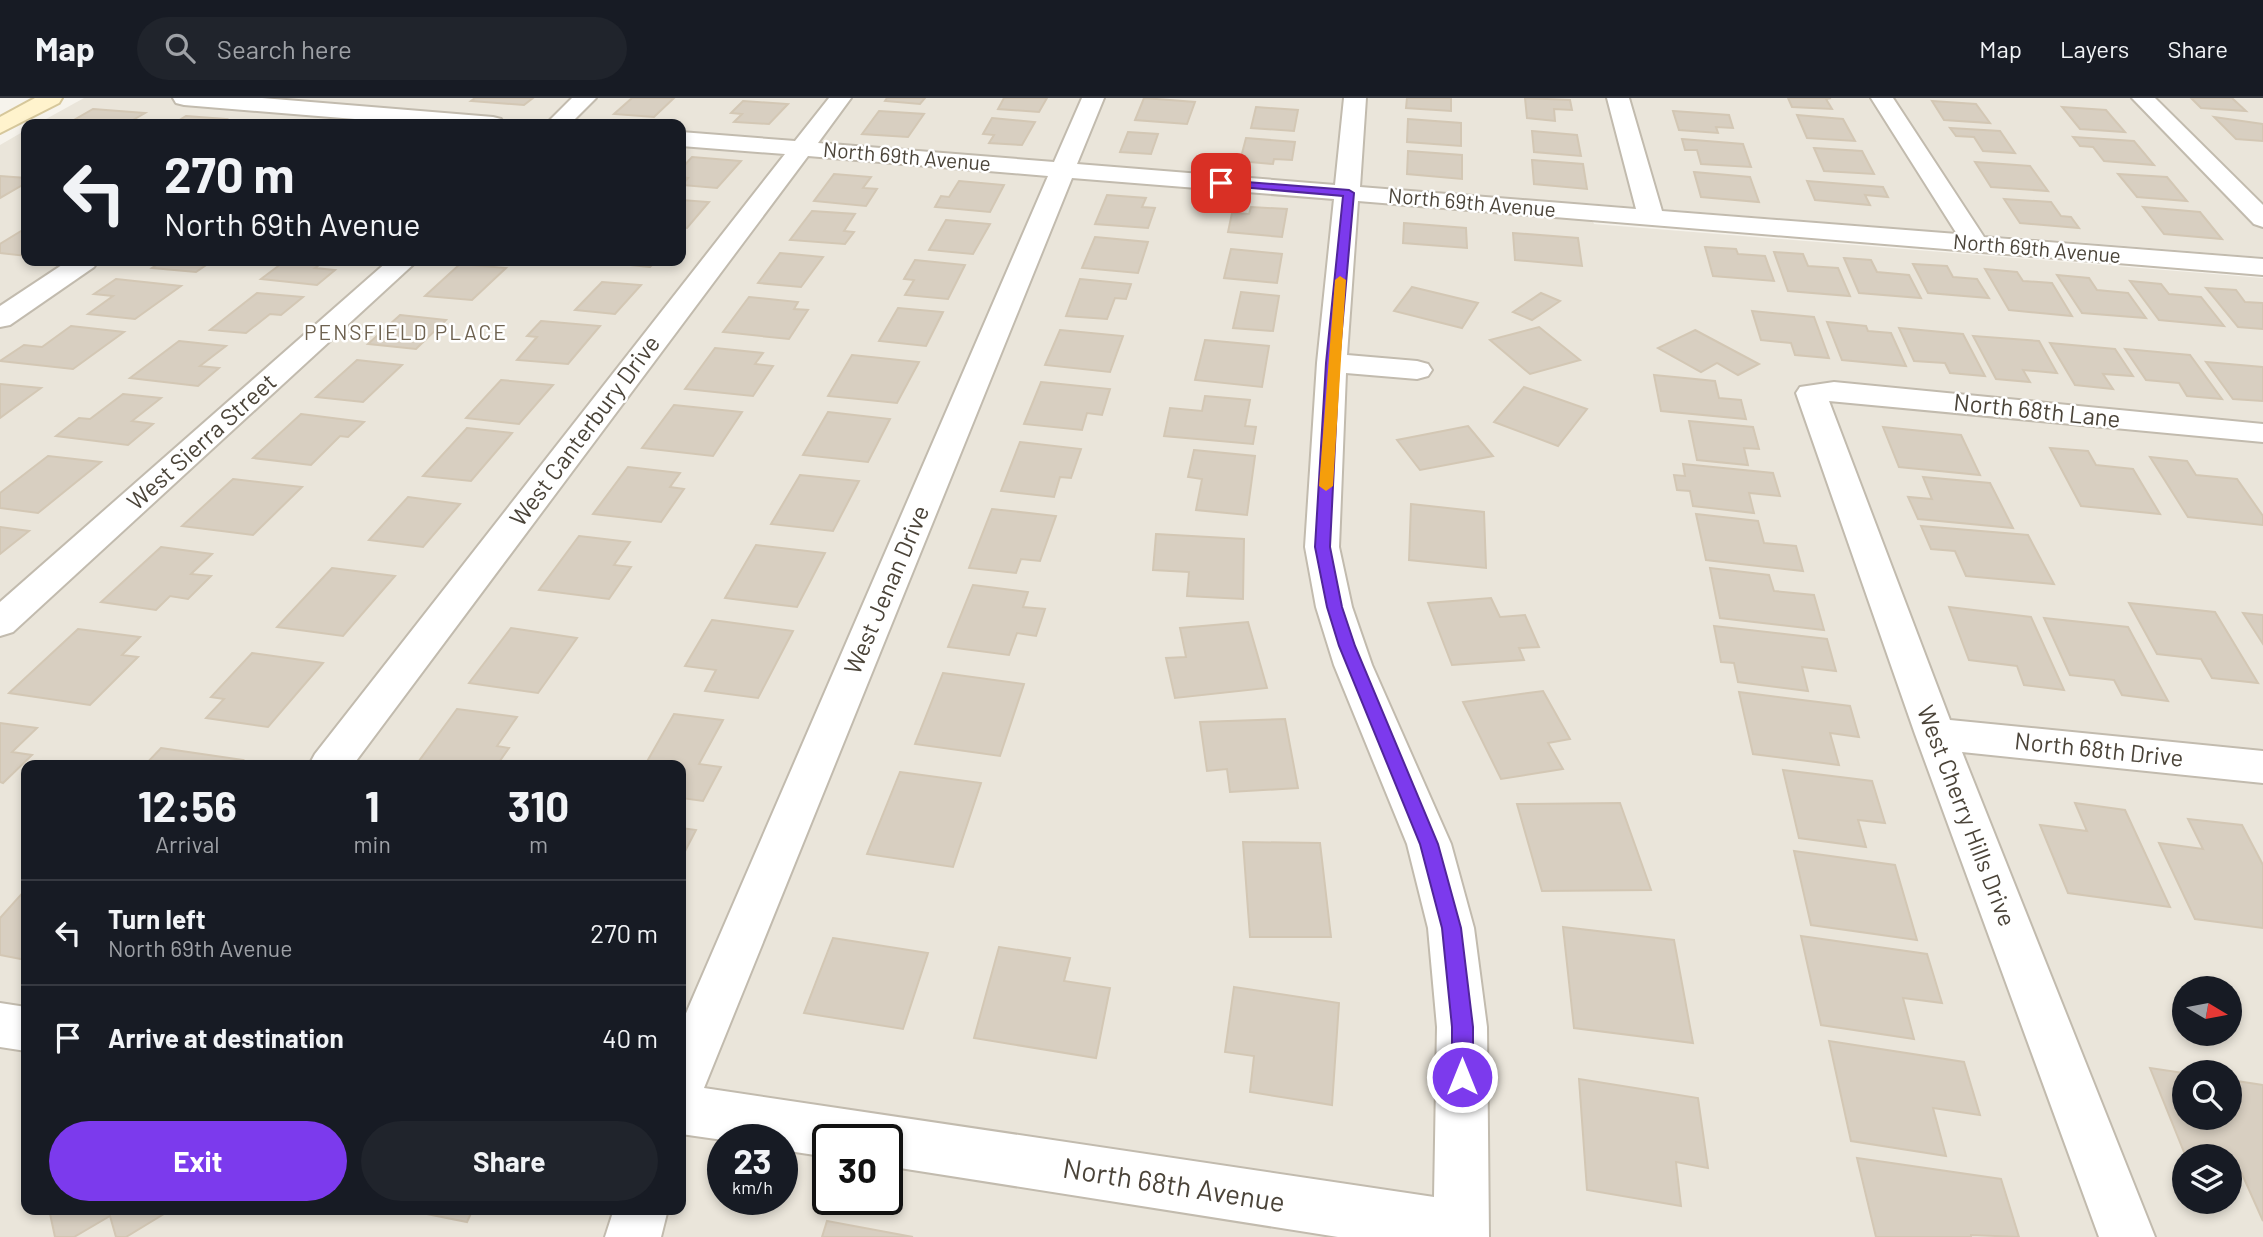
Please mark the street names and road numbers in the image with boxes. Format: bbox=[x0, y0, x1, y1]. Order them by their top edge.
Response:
street label: North 69th Avenue bbox=[822, 136, 992, 175]
street label: North 69th Avenue bbox=[1387, 182, 1557, 221]
street label: North 69th Avenue bbox=[1952, 228, 2122, 267]
street label: West Canterbury Drive bbox=[502, 329, 665, 531]
street label: West Sierra Street bbox=[121, 366, 281, 515]
street label: North 68th Lane bbox=[1952, 386, 2122, 433]
street label: West Jenan Drive bbox=[837, 501, 934, 678]
street label: West Cherry Hills Drive bbox=[1912, 701, 2023, 930]
street label: North 68th Drive bbox=[2013, 725, 2185, 772]
street label: North 68th Avenue bbox=[1061, 1150, 1288, 1218]

